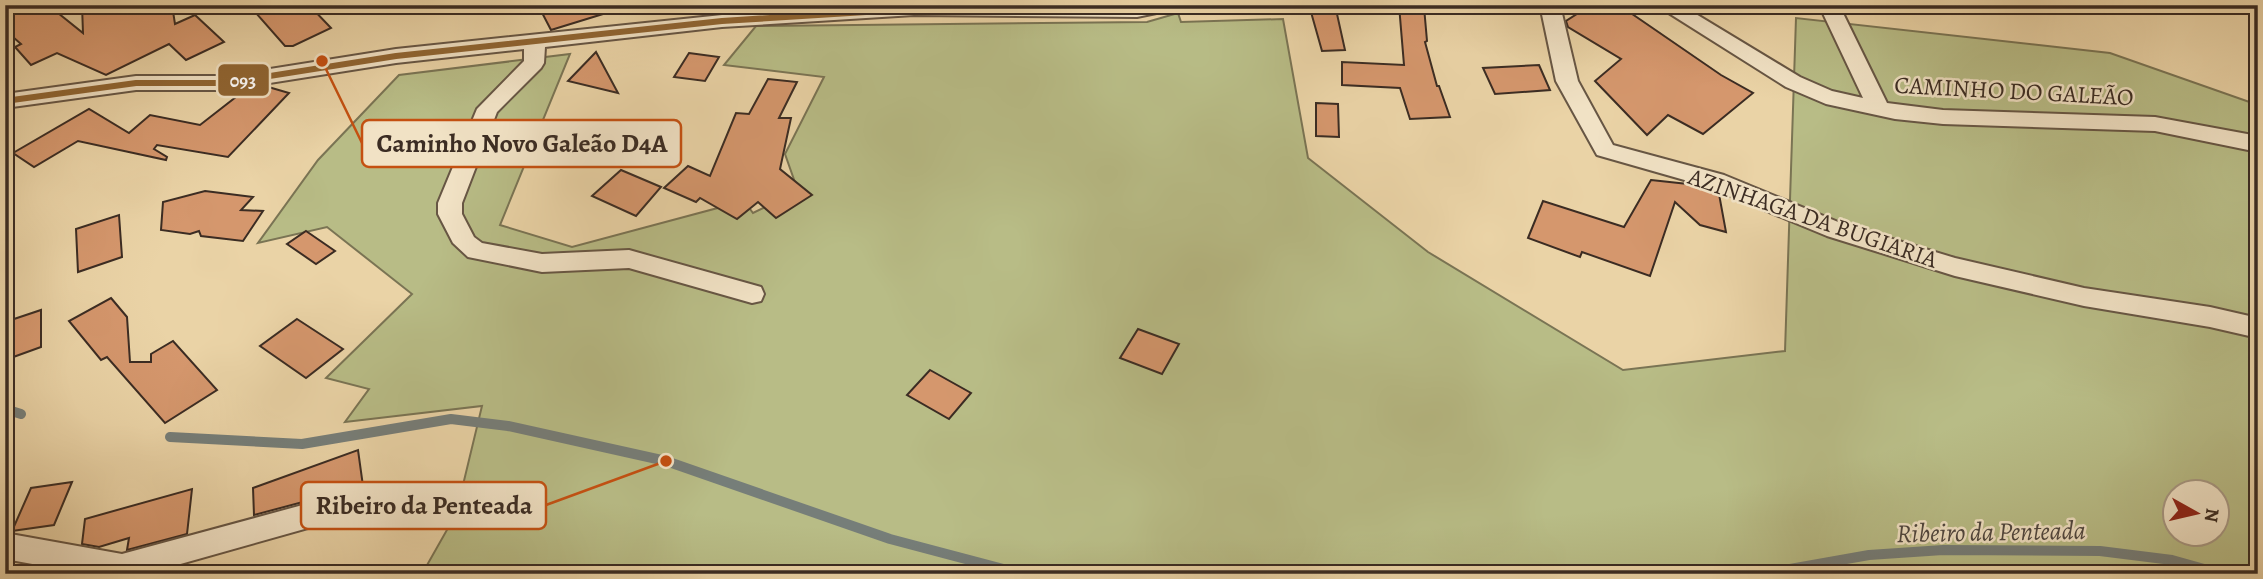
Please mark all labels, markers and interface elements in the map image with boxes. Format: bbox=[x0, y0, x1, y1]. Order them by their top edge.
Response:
line badge: 093 bbox=[217, 63, 270, 97]
text: 093 bbox=[230, 68, 256, 94]
street label: CAMINHO DO GALEÃO bbox=[1894, 69, 2134, 113]
callout: Caminho Novo Galeão D4A bbox=[362, 120, 681, 167]
text: Caminho Novo Galeão D4A bbox=[377, 126, 668, 161]
street label: AZINHAGA DA BUGIARIA bbox=[1683, 160, 1943, 276]
north arrow bbox=[2162, 477, 2232, 548]
callout: Ribeiro da Penteada bbox=[301, 482, 546, 529]
text: Ribeiro da Penteada bbox=[316, 488, 533, 523]
text: N bbox=[2198, 507, 2226, 524]
water label: Ribeiro da Penteada bbox=[1896, 513, 2086, 551]

